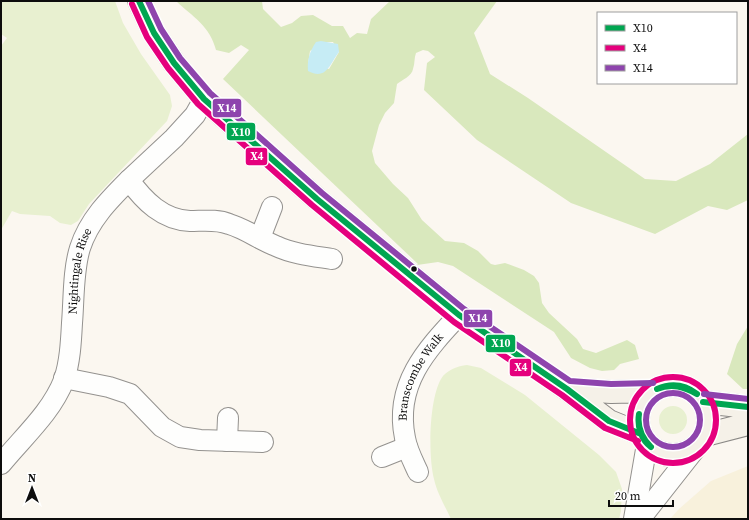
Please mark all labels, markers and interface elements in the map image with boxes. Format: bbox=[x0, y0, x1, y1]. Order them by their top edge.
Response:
legend bbox=[597, 12, 737, 84]
text: X10 bbox=[633, 20, 653, 36]
text: X4 bbox=[633, 40, 647, 56]
text: X14 bbox=[633, 60, 653, 76]
line badge: X14 bbox=[212, 98, 242, 118]
text: X14 bbox=[217, 101, 237, 116]
line badge: X10 bbox=[226, 122, 256, 141]
text: X10 bbox=[231, 125, 251, 140]
line badge: X4 bbox=[245, 147, 268, 166]
text: X4 bbox=[250, 149, 264, 164]
street label: Nightingale Rise bbox=[65, 225, 95, 315]
unlabelled marker bbox=[409, 264, 419, 274]
line badge: X14 bbox=[463, 309, 493, 328]
text: X14 bbox=[468, 311, 488, 326]
street label: Branscombe Walk bbox=[395, 329, 447, 421]
line badge: X10 bbox=[485, 334, 516, 353]
text: X10 bbox=[491, 336, 511, 351]
line badge: X4 bbox=[509, 358, 532, 377]
text: X4 bbox=[514, 360, 528, 375]
north arrow bbox=[12, 468, 52, 508]
text: N bbox=[28, 471, 36, 486]
scale bar bbox=[609, 482, 673, 508]
text: 20 m bbox=[615, 488, 641, 504]

